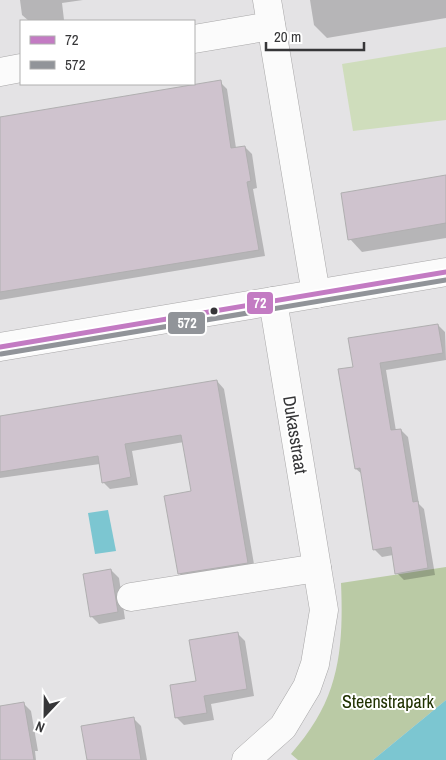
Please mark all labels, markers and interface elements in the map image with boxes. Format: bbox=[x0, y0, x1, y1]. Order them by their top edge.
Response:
legend bbox=[20, 20, 195, 85]
scale bar bbox=[266, 20, 364, 52]
text: 20 m bbox=[274, 26, 301, 47]
text: 72 bbox=[65, 29, 79, 50]
text: 572 bbox=[65, 54, 86, 75]
line badge: 72 bbox=[246, 291, 274, 315]
text: 72 bbox=[254, 294, 266, 312]
unlabelled marker bbox=[209, 306, 219, 316]
line badge: 572 bbox=[167, 311, 206, 335]
text: 572 bbox=[177, 314, 197, 332]
street label: Dukasstraat bbox=[277, 394, 314, 476]
park label: Steenstrapark bbox=[342, 689, 435, 714]
north arrow bbox=[20, 690, 70, 740]
text: N bbox=[33, 717, 47, 737]

